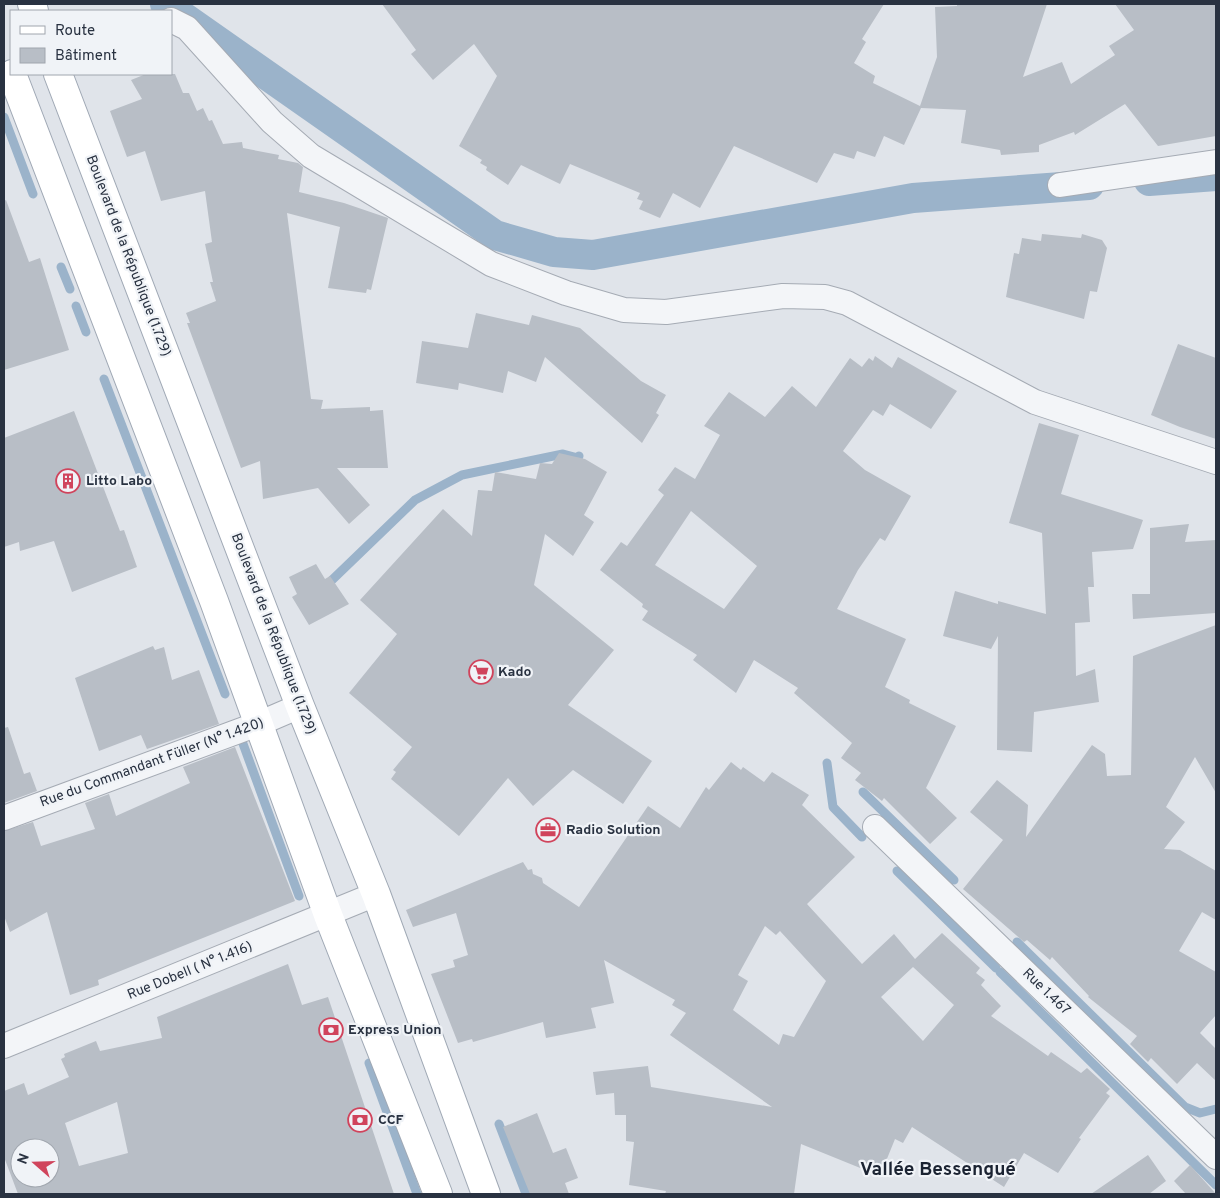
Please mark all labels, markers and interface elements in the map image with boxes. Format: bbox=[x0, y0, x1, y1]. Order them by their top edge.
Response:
legend bbox=[10, 10, 172, 75]
text: Route bbox=[55, 22, 95, 41]
text: Bâtiment bbox=[55, 47, 117, 66]
street label: Boulevard de la République (1.729) bbox=[82, 153, 174, 359]
building icon: Litto Labo bbox=[55, 468, 81, 494]
place label: Litto Labo bbox=[86, 473, 152, 490]
street label: Boulevard de la République (1.729) bbox=[227, 531, 319, 737]
supermarket icon: Kado bbox=[468, 659, 494, 685]
place label: Kado bbox=[498, 664, 531, 681]
street label: Rue du Commandant Füller (N° 1.420) bbox=[38, 714, 266, 812]
office icon: Radio Solution bbox=[535, 817, 561, 843]
place label: Radio Solution bbox=[566, 822, 661, 839]
street label: Rue Dobell ( N° 1.416) bbox=[125, 938, 255, 1004]
street label: Rue 1.467 bbox=[1018, 965, 1074, 1019]
bank icon: Express Union bbox=[318, 1017, 344, 1043]
place label: Express Union bbox=[348, 1022, 442, 1039]
bank icon: CCF bbox=[347, 1107, 373, 1133]
place label: CCF bbox=[378, 1112, 404, 1129]
north arrow bbox=[10, 1138, 60, 1188]
text: N bbox=[14, 1151, 34, 1167]
district label: Vallée Bessengué bbox=[860, 1158, 1016, 1182]

